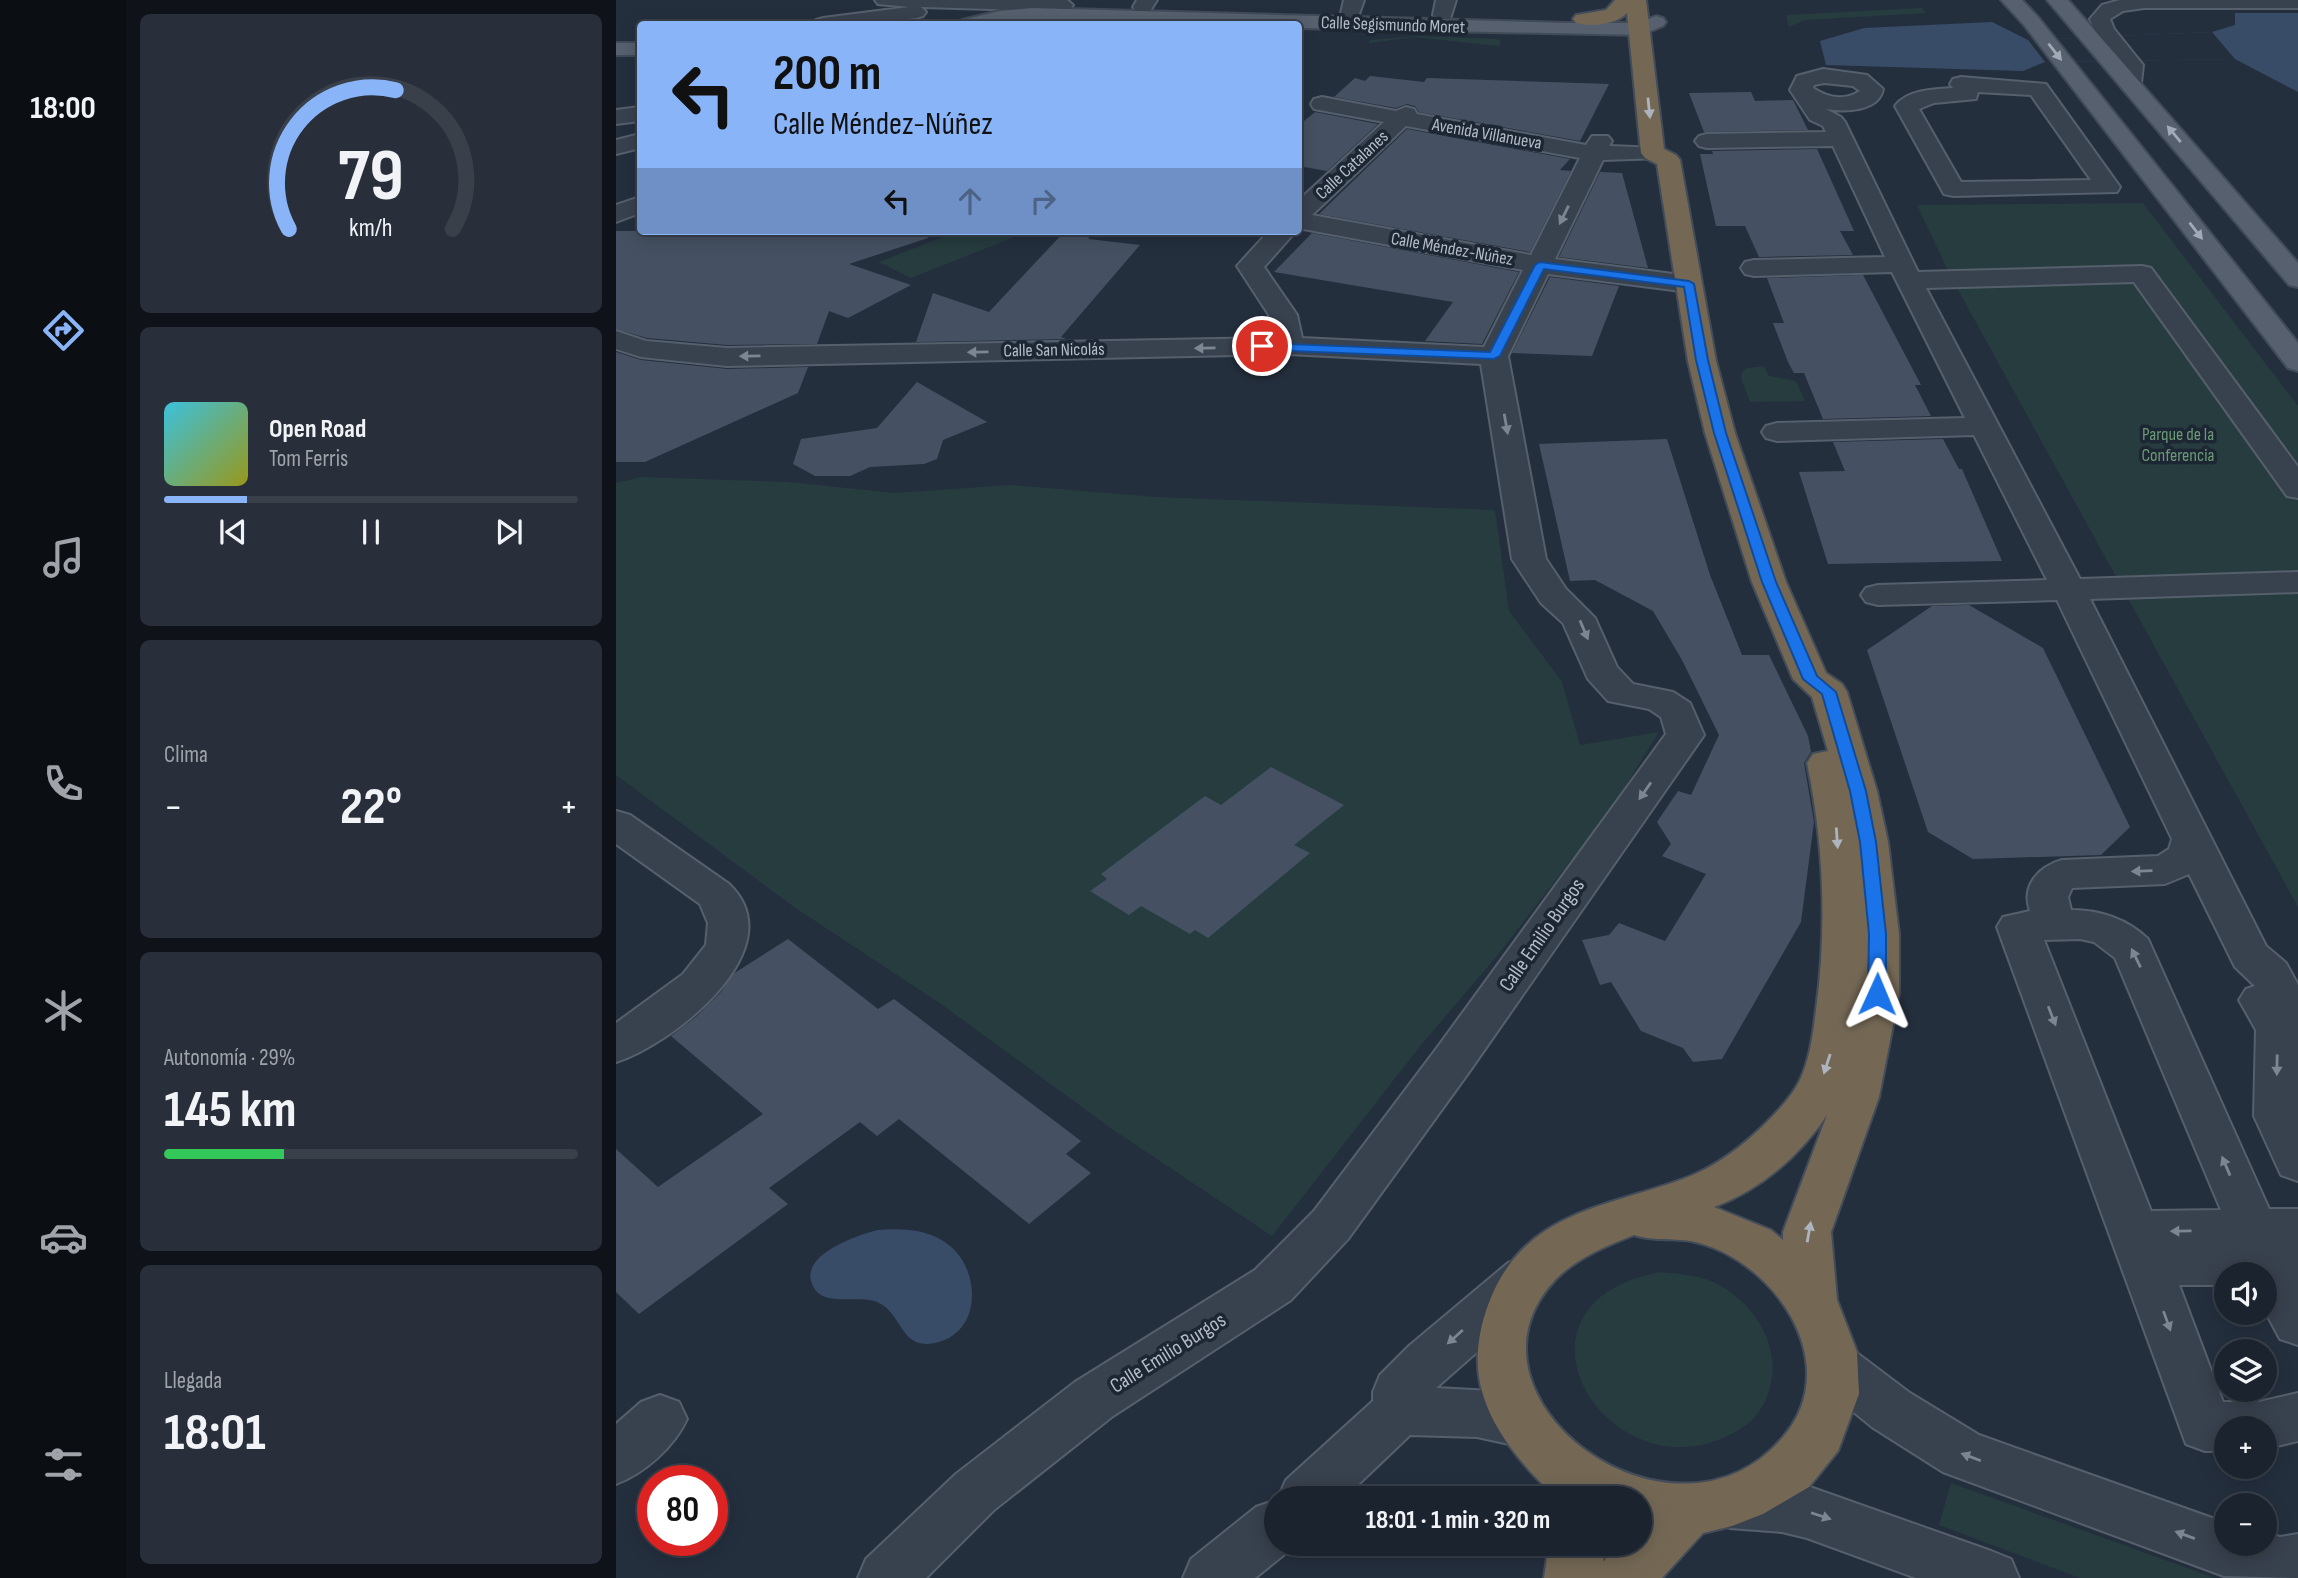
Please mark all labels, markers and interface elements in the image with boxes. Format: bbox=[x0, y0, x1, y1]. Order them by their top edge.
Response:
street label: Calle Segismundo Moret bbox=[1320, 12, 1466, 38]
one-way arrow bbox=[2048, 43, 2062, 61]
text: 200 m bbox=[773, 45, 881, 104]
icon: left bbox=[658, 49, 749, 140]
text: 18:00 bbox=[30, 89, 96, 128]
one-way arrow bbox=[1644, 97, 1655, 119]
text: Calle Méndez-Núñez bbox=[773, 105, 993, 144]
street label: Avenida Villanueva bbox=[1430, 114, 1544, 154]
street label: Calle Catalanes bbox=[1311, 126, 1393, 204]
one-way arrow bbox=[2167, 126, 2182, 143]
text: 79 bbox=[338, 134, 404, 222]
icon: left bbox=[878, 182, 916, 220]
icon: ahead bbox=[951, 182, 989, 220]
icon: right bbox=[1024, 182, 1062, 220]
one-way arrow bbox=[1559, 205, 1570, 225]
text: km/h bbox=[349, 213, 393, 244]
one-way arrow bbox=[2188, 222, 2203, 240]
street label: Calle Méndez-Núñez bbox=[1389, 228, 1515, 270]
icon: directions bbox=[39, 306, 88, 355]
pin bbox=[1232, 316, 1292, 376]
icon: arrive bbox=[1243, 327, 1281, 365]
street label: Calle San Nicolás bbox=[1003, 339, 1105, 361]
one-way arrow bbox=[1194, 342, 1216, 353]
one-way arrow bbox=[967, 346, 989, 358]
one-way arrow bbox=[739, 350, 761, 362]
one-way arrow bbox=[1501, 413, 1512, 435]
text: Open Road bbox=[269, 414, 366, 445]
park label: Parque de la Conferencia bbox=[2141, 424, 2215, 466]
text: Tom Ferris bbox=[269, 445, 348, 473]
icon: previous bbox=[214, 513, 252, 551]
icon: pause bbox=[352, 513, 390, 551]
icon: next bbox=[490, 513, 528, 551]
icon: music bbox=[39, 533, 88, 582]
one-way arrow bbox=[1578, 620, 1589, 641]
text: Clima bbox=[164, 741, 208, 769]
icon: phone bbox=[39, 759, 88, 808]
text: 22° bbox=[340, 776, 402, 839]
one-way arrow bbox=[1638, 782, 1652, 800]
text: − bbox=[164, 785, 183, 830]
text: + bbox=[559, 785, 578, 830]
one-way arrow bbox=[1832, 827, 1843, 849]
one-way arrow bbox=[2131, 865, 2153, 876]
street label: Calle Emilio Burgos bbox=[1494, 874, 1590, 996]
one-way arrow bbox=[2130, 948, 2142, 968]
position arrow bbox=[1840, 957, 1914, 1031]
icon: climate bbox=[39, 986, 88, 1035]
one-way arrow bbox=[2047, 1006, 2058, 1027]
text: Autonomía · 29% bbox=[164, 1044, 295, 1072]
one-way arrow bbox=[1821, 1054, 1831, 1075]
one-way arrow bbox=[2272, 1054, 2283, 1076]
text: 145 km bbox=[164, 1079, 296, 1142]
one-way arrow bbox=[2220, 1156, 2231, 1177]
icon: car bbox=[39, 1213, 88, 1262]
one-way arrow bbox=[1804, 1221, 1815, 1243]
one-way arrow bbox=[2170, 1225, 2192, 1237]
map controls bbox=[2214, 1262, 2277, 1556]
button: sound bbox=[2214, 1262, 2277, 1325]
street label: Calle Emilio Burgos bbox=[1105, 1307, 1231, 1399]
one-way arrow bbox=[2162, 1310, 2173, 1331]
one-way arrow bbox=[1447, 1328, 1464, 1344]
button: layers bbox=[2214, 1339, 2277, 1402]
text: Llegada bbox=[164, 1367, 222, 1395]
text: 18:01 bbox=[164, 1402, 266, 1465]
button: + bbox=[2214, 1416, 2277, 1479]
icon: filters bbox=[39, 1440, 88, 1489]
one-way arrow bbox=[1961, 1452, 1982, 1463]
speed limit sign: 80 bbox=[637, 1465, 728, 1556]
button: − bbox=[2214, 1493, 2277, 1556]
text: 18:01 · 1 min · 320 m bbox=[1366, 1505, 1550, 1536]
one-way arrow bbox=[1810, 1511, 1831, 1522]
one-way arrow bbox=[2175, 1529, 2196, 1540]

